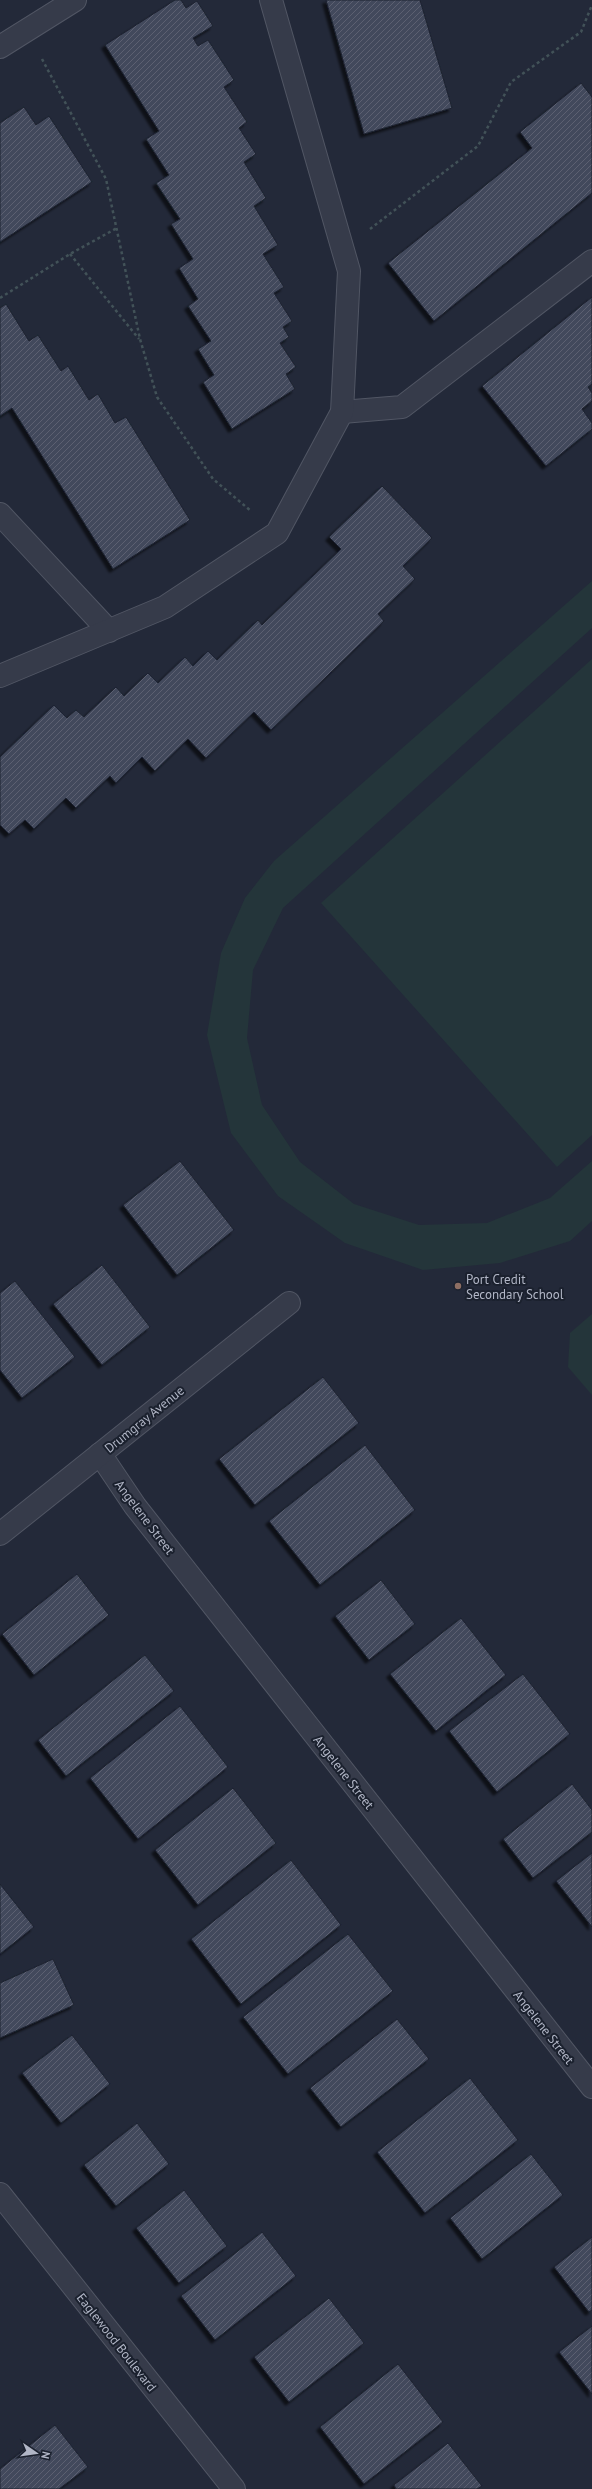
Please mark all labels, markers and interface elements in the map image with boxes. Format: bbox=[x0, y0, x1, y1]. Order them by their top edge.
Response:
place label: Port Credit Secondary School bbox=[466, 1271, 564, 1303]
marker: Port Credit Secondary School bbox=[453, 1281, 463, 1291]
street label: Drumgray Avenue bbox=[101, 1382, 188, 1457]
street label: Angelene Street bbox=[111, 1477, 179, 1558]
street label: Angelene Street bbox=[309, 1732, 378, 1813]
street label: Angelene Street bbox=[509, 1987, 578, 2068]
street label: Eaglewood Boulevard bbox=[73, 2290, 160, 2395]
north arrow bbox=[16, 2433, 56, 2473]
text: N bbox=[38, 2450, 53, 2460]

